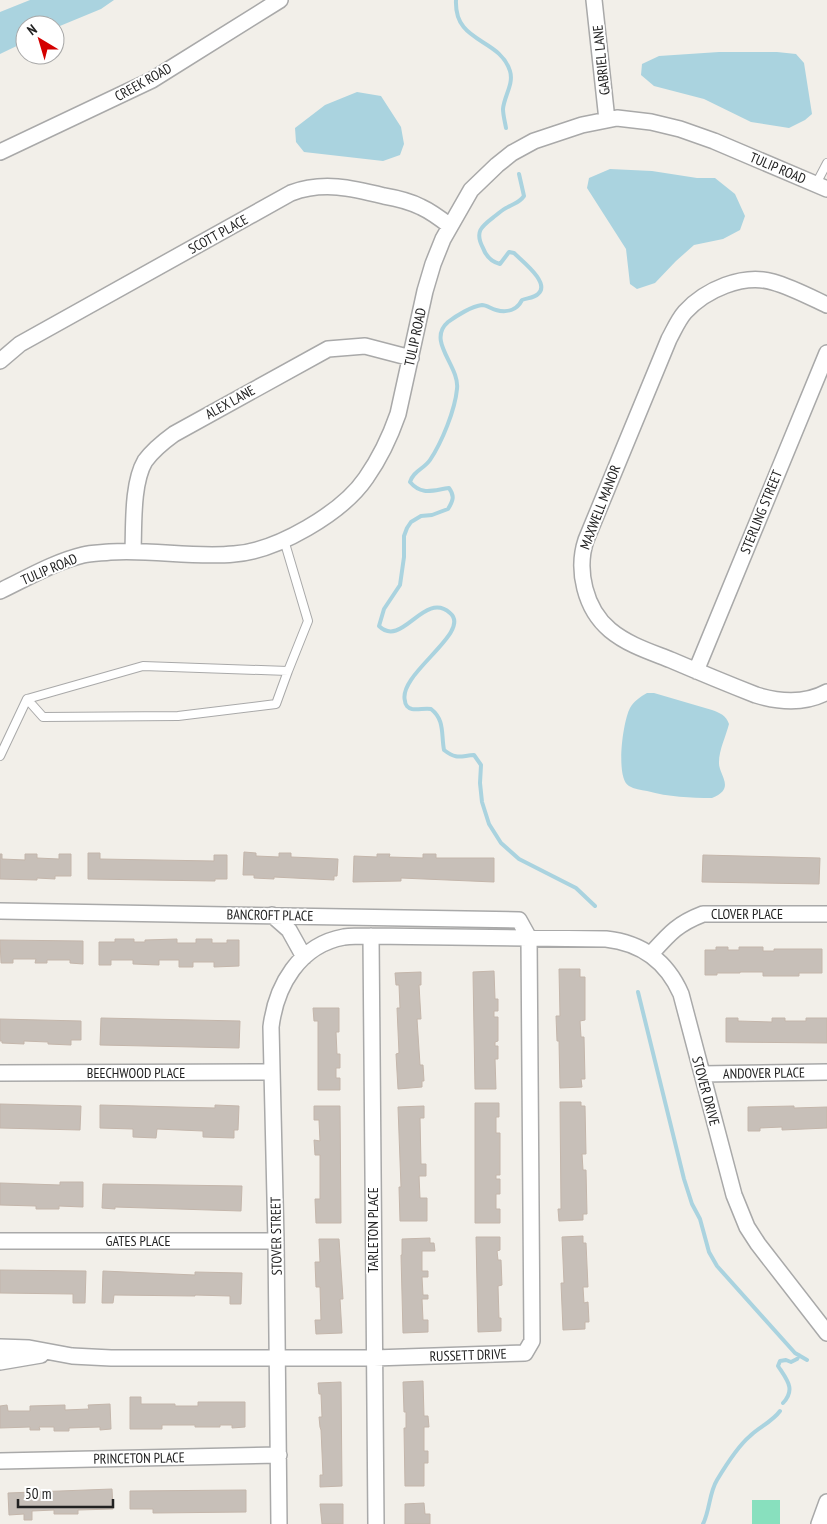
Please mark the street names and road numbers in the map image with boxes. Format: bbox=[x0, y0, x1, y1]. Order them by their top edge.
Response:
street label: GABRIEL LANE bbox=[588, 24, 614, 96]
street label: CREEK ROAD bbox=[111, 59, 175, 105]
street label: TULIP ROAD bbox=[747, 148, 809, 188]
street label: SCOTT PLACE bbox=[185, 210, 251, 258]
street label: TULIP ROAD bbox=[400, 306, 430, 368]
street label: ALEX LANE bbox=[202, 381, 258, 423]
street label: MAXWELL MANOR bbox=[576, 462, 624, 552]
street label: STERLING STREET bbox=[736, 467, 786, 556]
street label: TULIP ROAD bbox=[18, 549, 80, 589]
street label: BANCROFT PLACE bbox=[226, 905, 314, 925]
street label: CLOVER PLACE bbox=[711, 905, 783, 923]
street label: STOVER DRIVE bbox=[688, 1054, 724, 1128]
street label: ANDOVER PLACE bbox=[723, 1063, 805, 1083]
street label: BEECHWOOD PLACE bbox=[87, 1064, 185, 1082]
street label: TARLETON PLACE bbox=[364, 1187, 382, 1273]
street label: STOVER STREET bbox=[266, 1196, 286, 1275]
street label: GATES PLACE bbox=[106, 1232, 170, 1250]
street label: RUSSETT DRIVE bbox=[429, 1345, 507, 1365]
street label: PRINCETON PLACE bbox=[93, 1448, 185, 1468]

